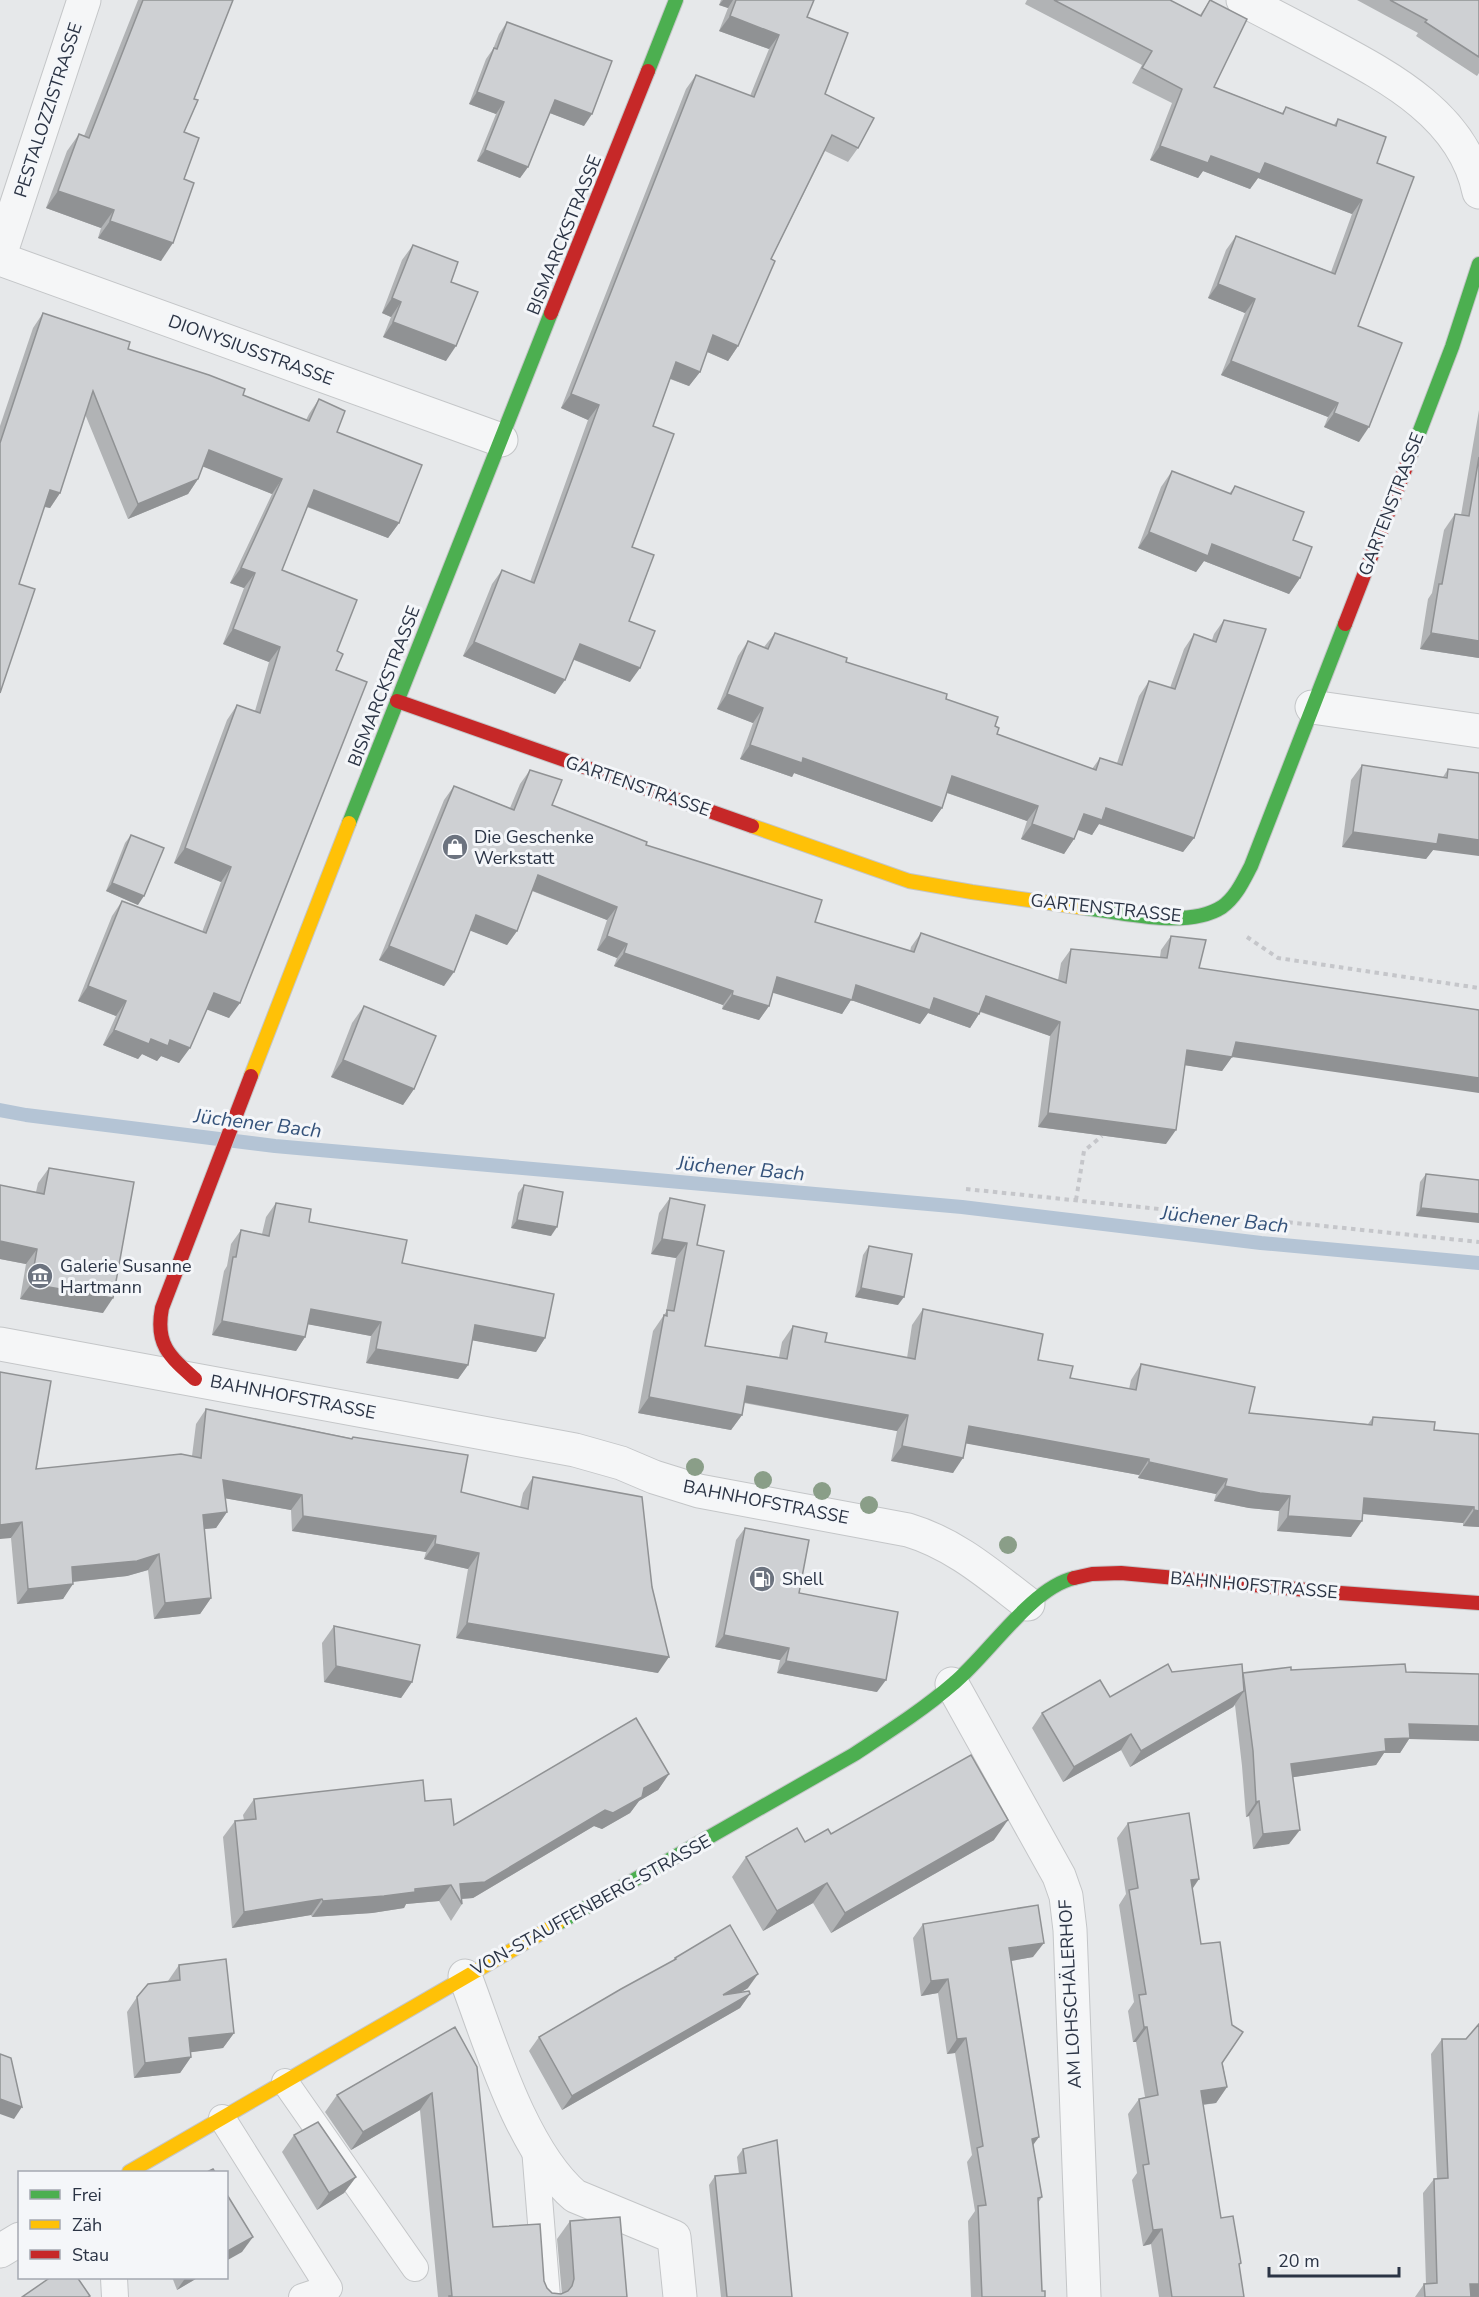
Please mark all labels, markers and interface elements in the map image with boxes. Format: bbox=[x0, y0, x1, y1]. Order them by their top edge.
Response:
street label: PESTALOZZISTRASSE bbox=[8, 19, 88, 201]
street label: BISMARCKSTRASSE bbox=[521, 152, 607, 318]
street label: DIONYSIUSSTRASSE bbox=[165, 309, 337, 391]
street label: GARTENSTRASSE bbox=[1353, 429, 1429, 579]
street label: BISMARCKSTRASSE bbox=[342, 602, 426, 770]
street label: GARTENSTRASSE bbox=[562, 750, 714, 822]
place label: Die Geschenke Werkstatt bbox=[474, 825, 594, 870]
shop icon: Die Geschenke Werkstatt bbox=[440, 832, 470, 862]
street label: GARTENSTRASSE bbox=[1029, 888, 1183, 928]
water label: Jüchener Bach bbox=[192, 1102, 323, 1145]
water label: Jüchener Bach bbox=[675, 1149, 806, 1188]
water label: Jüchener Bach bbox=[1159, 1199, 1290, 1240]
place label: Galerie Susanne Hartmann bbox=[60, 1254, 192, 1299]
museum icon: Galerie Susanne Hartmann bbox=[25, 1261, 55, 1291]
street label: BAHNHOFSTRASSE bbox=[208, 1369, 378, 1425]
street label: BAHNHOFSTRASSE bbox=[681, 1474, 851, 1530]
fuel station icon: Shell bbox=[747, 1564, 777, 1594]
street label: BAHNHOFSTRASSE bbox=[1169, 1566, 1339, 1604]
place label: Shell bbox=[782, 1567, 824, 1591]
street label: VON-STAUFFENBERG-STRASSE bbox=[466, 1829, 715, 1982]
street label: AM LOHSCHÄLERHOF bbox=[1053, 1899, 1087, 2089]
legend bbox=[18, 2171, 228, 2279]
text: Frei bbox=[72, 2183, 102, 2207]
text: Zäh bbox=[72, 2213, 102, 2237]
scale bar bbox=[1269, 2240, 1400, 2278]
text: Stau bbox=[72, 2243, 109, 2267]
text: 20 m bbox=[1278, 2249, 1320, 2273]

